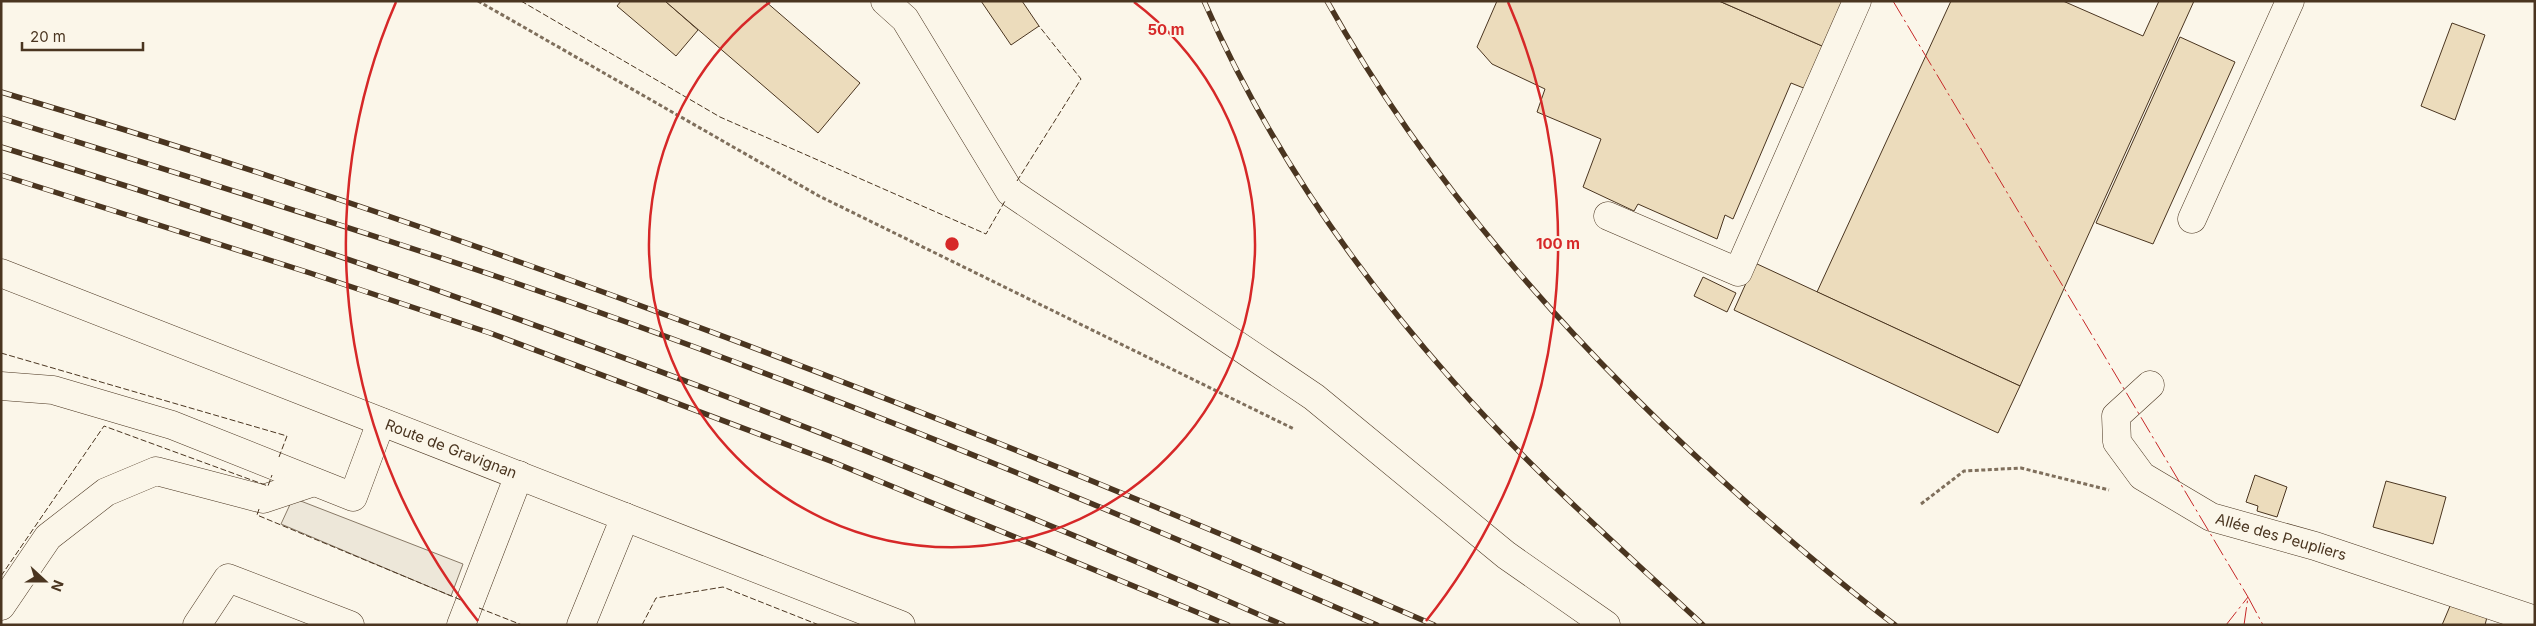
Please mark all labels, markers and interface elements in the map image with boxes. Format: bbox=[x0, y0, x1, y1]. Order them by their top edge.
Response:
scale bar bbox=[22, 20, 144, 52]
text: 50 m bbox=[1148, 20, 1184, 39]
text: 20 m bbox=[30, 27, 66, 46]
text: 100 m bbox=[1536, 234, 1580, 253]
centre of rings bbox=[943, 235, 961, 253]
street label: Route de Gravignan bbox=[383, 415, 520, 482]
street label: Allée des Peupliers bbox=[2214, 509, 2349, 564]
north arrow bbox=[20, 556, 70, 606]
text: N bbox=[48, 578, 67, 594]

